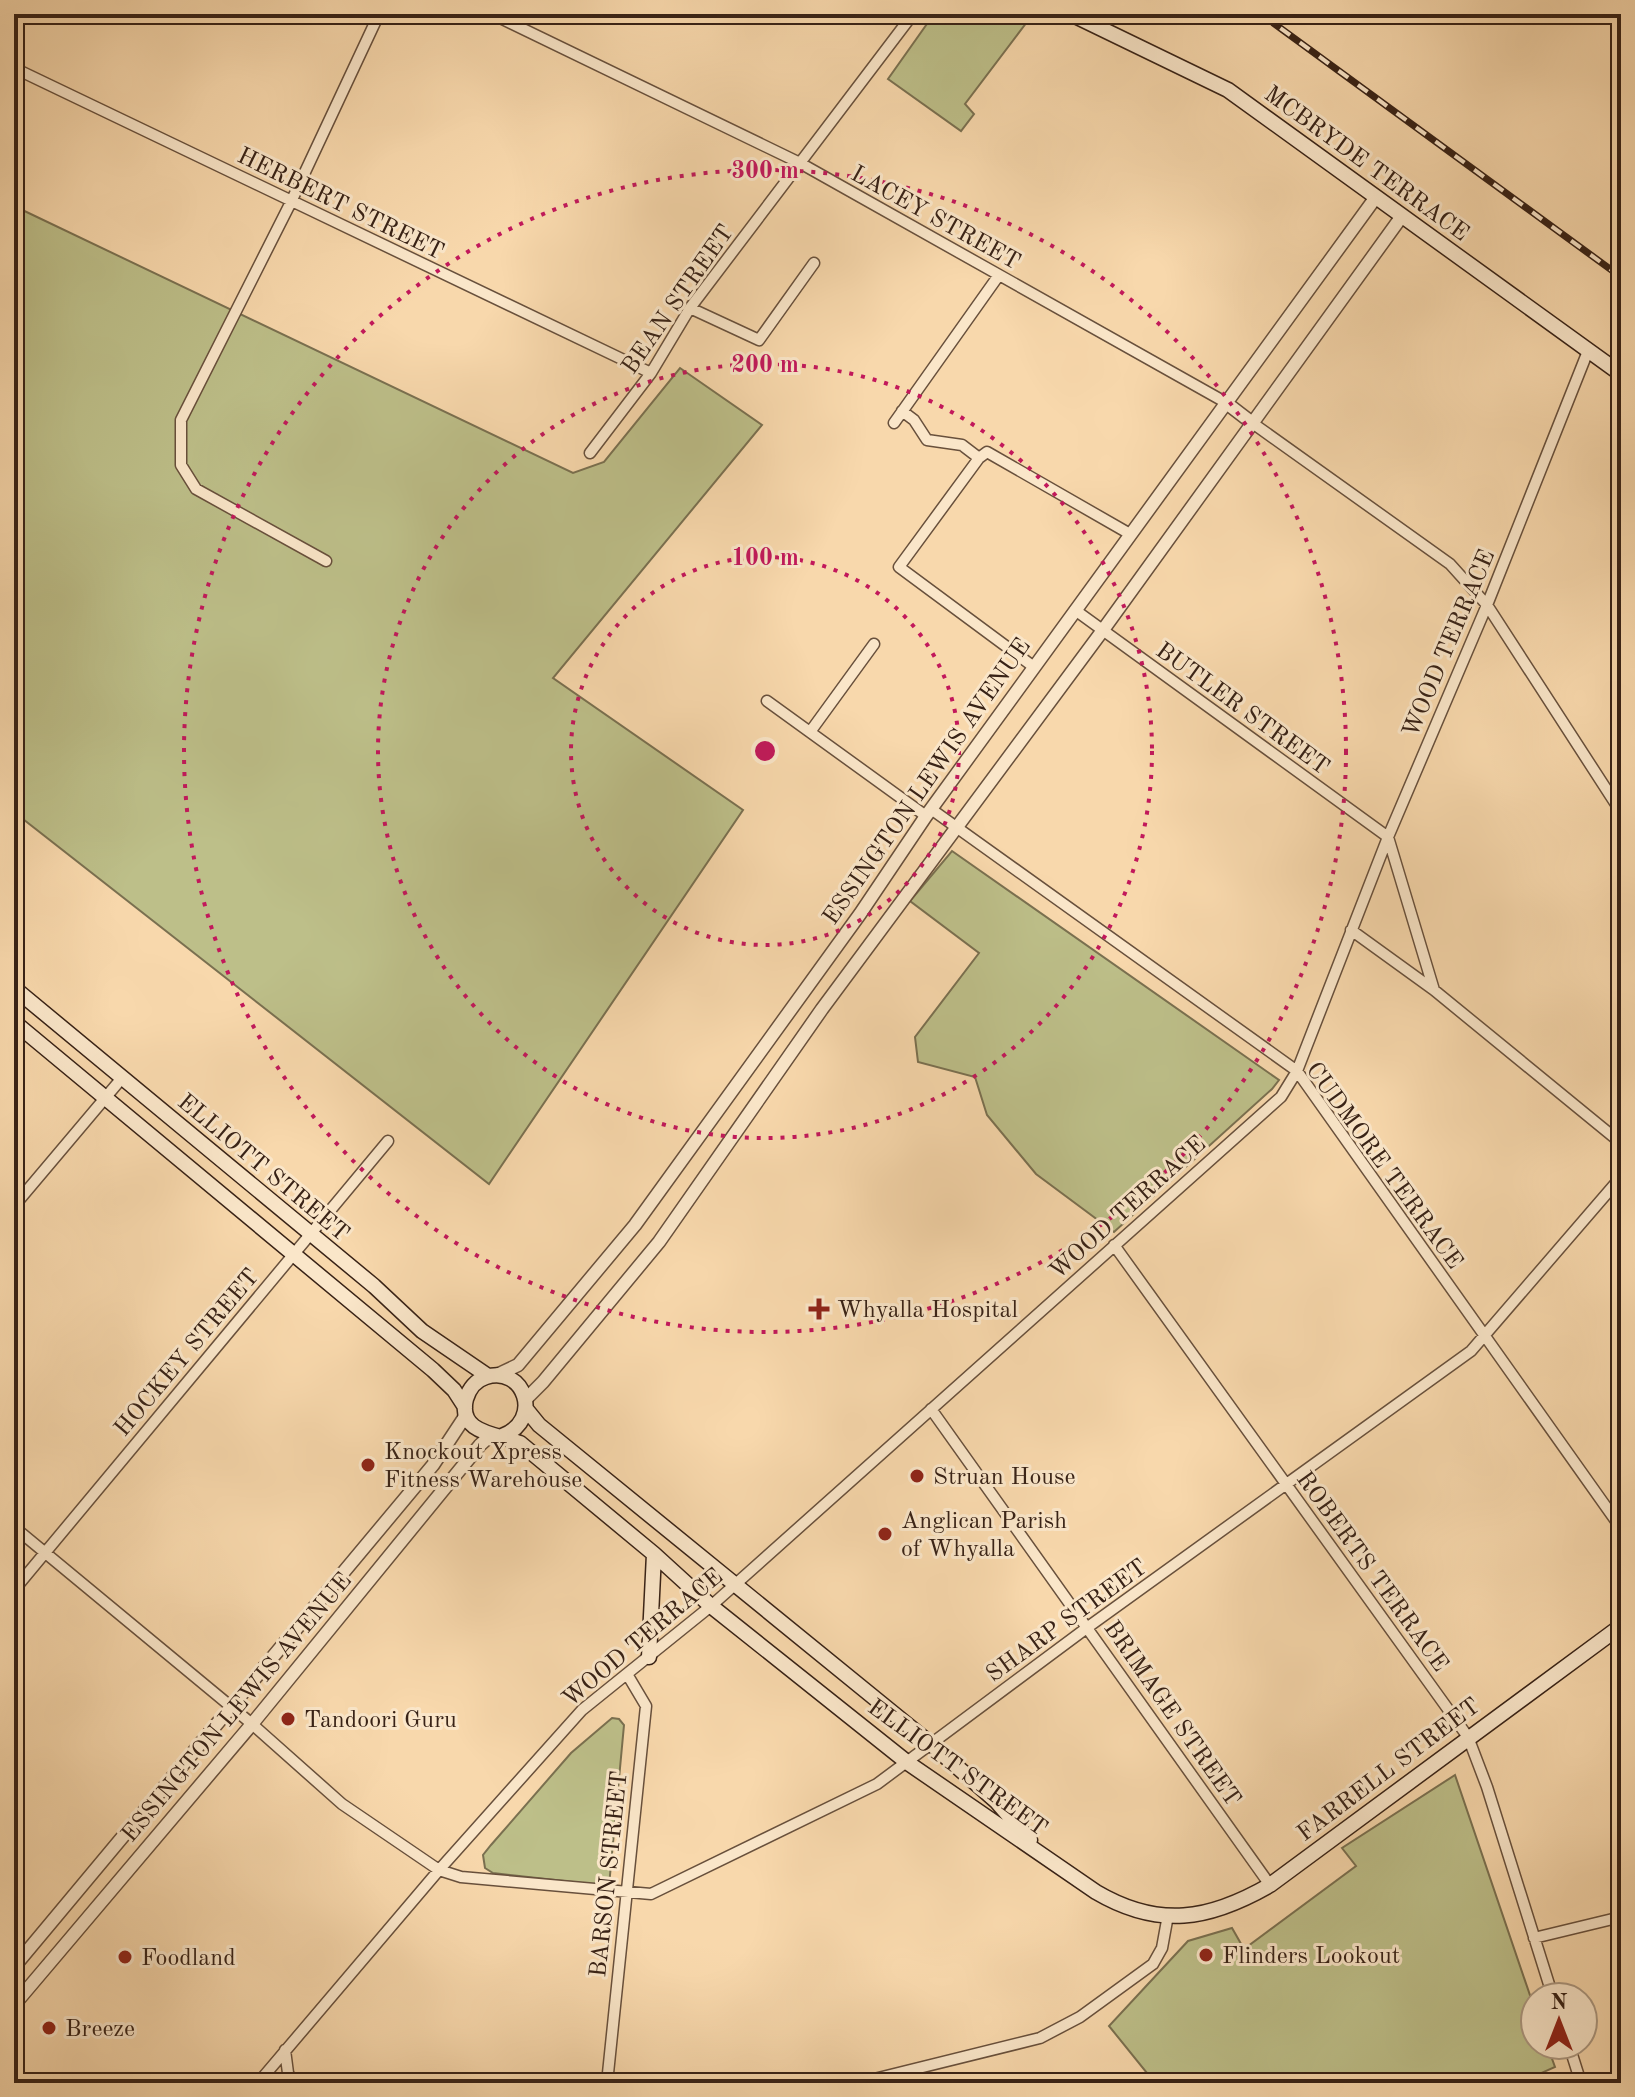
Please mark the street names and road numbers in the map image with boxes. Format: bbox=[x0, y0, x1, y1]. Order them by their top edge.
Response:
street label: MCBRYDE TERRACE bbox=[1259, 83, 1472, 247]
street label: HERBERT STREET bbox=[233, 144, 447, 265]
street label: LACEY STREET bbox=[846, 162, 1024, 275]
street label: BEAN STREET bbox=[618, 221, 739, 379]
street label: WOOD TERRACE bbox=[1400, 547, 1500, 741]
street label: ESSINGTON LEWIS AVENUE bbox=[819, 635, 1036, 930]
street label: BUTLER STREET bbox=[1151, 639, 1333, 780]
street label: CUDMORE TERRACE bbox=[1301, 1058, 1466, 1274]
street label: ELLIOTT STREET bbox=[172, 1090, 353, 1247]
street label: WOOD TERRACE bbox=[1046, 1132, 1211, 1285]
street label: HOCKEY STREET bbox=[111, 1265, 264, 1441]
street label: ROBERTS TERRACE bbox=[1291, 1468, 1452, 1677]
street label: SHARP STREET bbox=[983, 1556, 1152, 1688]
street label: WOOD TERRACE bbox=[559, 1565, 728, 1712]
street label: ESSINGTON LEWIS AVENUE bbox=[118, 1569, 357, 1847]
street label: BRIMAGE STREET bbox=[1098, 1617, 1244, 1811]
street label: FARRELL STREET bbox=[1293, 1694, 1485, 1847]
street label: ELLIOTT STREET bbox=[863, 1696, 1051, 1842]
street label: BARSON STREET bbox=[587, 1770, 633, 1979]

